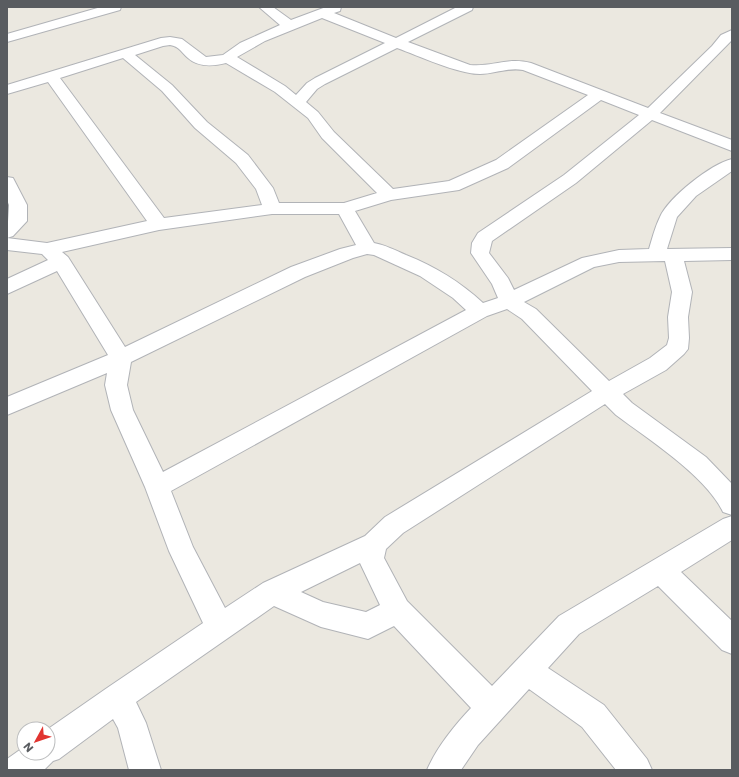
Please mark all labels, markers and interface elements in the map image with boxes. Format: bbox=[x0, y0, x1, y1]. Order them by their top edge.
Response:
north arrow bbox=[16, 721, 56, 761]
text: N bbox=[20, 739, 37, 756]

